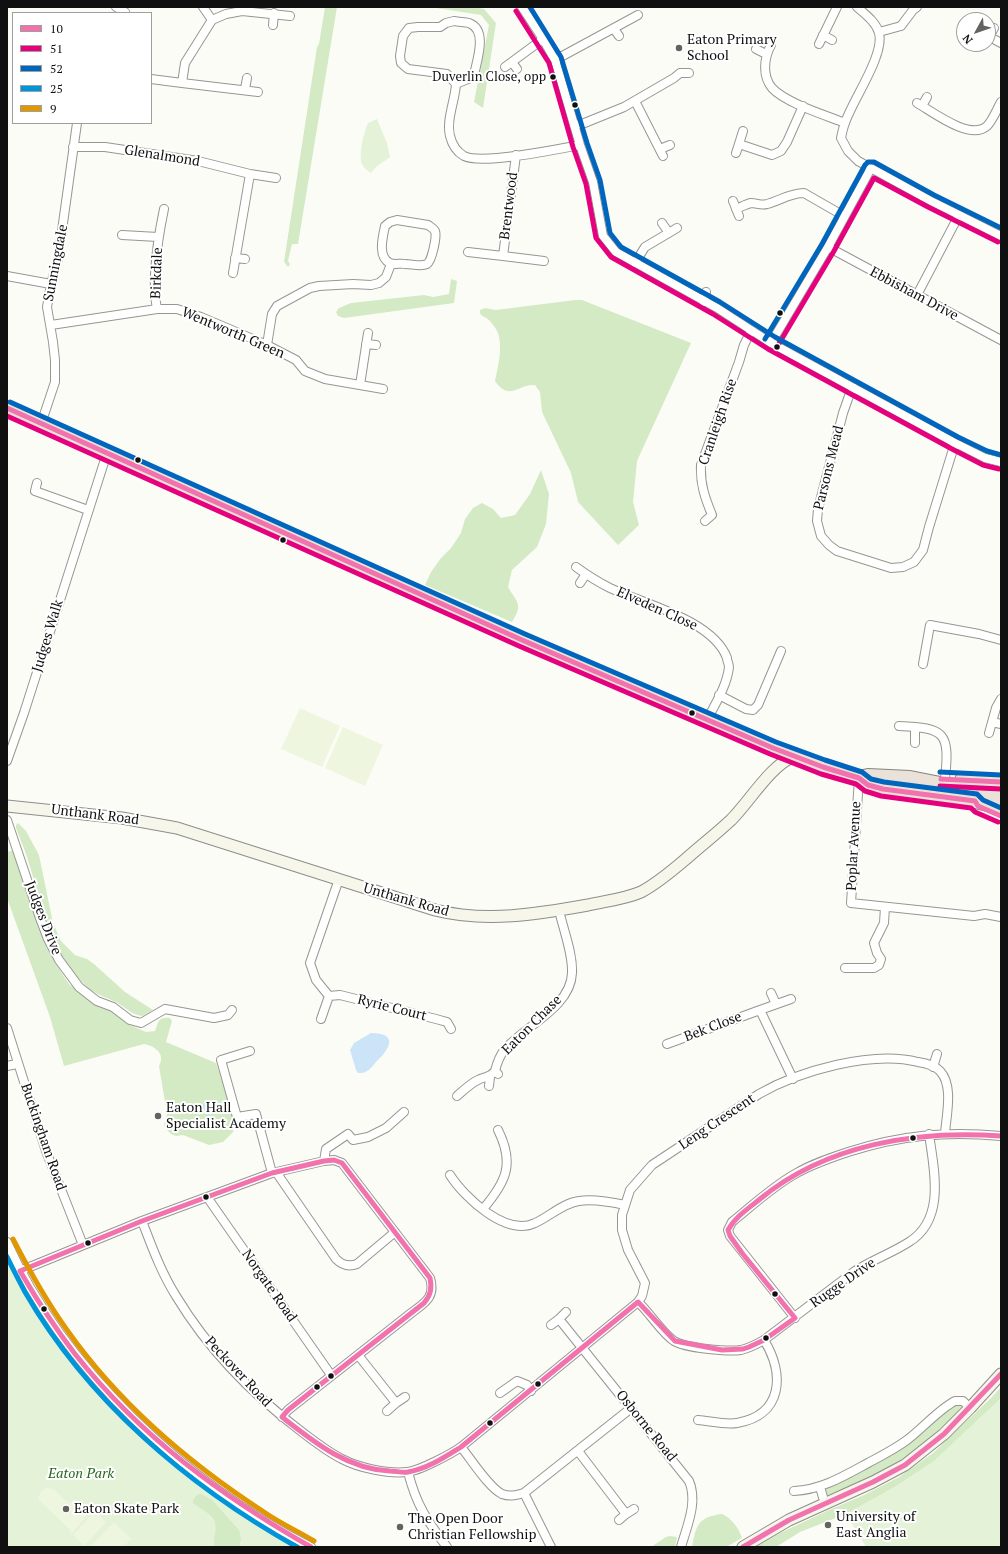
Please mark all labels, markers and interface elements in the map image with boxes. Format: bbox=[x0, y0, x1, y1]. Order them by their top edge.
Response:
legend bbox=[12, 12, 152, 124]
north arrow bbox=[956, 12, 996, 52]
text: 10 bbox=[50, 21, 63, 36]
text: N bbox=[960, 31, 976, 47]
place label: Eaton Primary School bbox=[687, 32, 777, 64]
text: 51 bbox=[50, 41, 63, 56]
marker: Eaton Primary School bbox=[674, 43, 684, 53]
text: 52 bbox=[50, 61, 63, 76]
place label: Duverlin Close, opp bbox=[432, 69, 546, 85]
marker: Duverlin Close, opp bbox=[548, 72, 558, 82]
text: 25 bbox=[50, 81, 63, 96]
unlabelled marker bbox=[570, 100, 580, 110]
text: 9 bbox=[50, 101, 56, 116]
street label: Glenalmond bbox=[123, 142, 201, 170]
street label: Brentwood bbox=[497, 171, 521, 241]
street label: Sunningdale bbox=[40, 223, 72, 303]
street label: Birkdale bbox=[148, 247, 166, 299]
street label: Ebbisham Drive bbox=[867, 264, 961, 324]
street label: Wentworth Green bbox=[179, 304, 287, 362]
unlabelled marker bbox=[775, 308, 785, 318]
unlabelled marker bbox=[772, 342, 782, 352]
street label: Cranleigh Rise bbox=[695, 376, 741, 468]
street label: Parsons Mead bbox=[810, 424, 848, 512]
unlabelled marker bbox=[133, 455, 143, 465]
unlabelled marker bbox=[278, 535, 288, 545]
street label: Elveden Close bbox=[614, 584, 700, 634]
street label: Judges Walk bbox=[29, 598, 67, 674]
unlabelled marker bbox=[687, 708, 697, 718]
street label: Unthank Road bbox=[50, 801, 140, 829]
street label: Poplar Avenue bbox=[843, 801, 865, 891]
street label: Judges Drive bbox=[21, 879, 65, 957]
street label: Unthank Road bbox=[361, 880, 451, 920]
street label: Ryrie Court bbox=[356, 991, 428, 1025]
street label: Eaton Chase bbox=[499, 992, 565, 1058]
street label: Bek Close bbox=[682, 1008, 744, 1046]
street label: Buckingham Road bbox=[17, 1081, 69, 1193]
street label: Leng Crescent bbox=[676, 1090, 758, 1154]
place label: Eaton Hall Specialist Academy bbox=[166, 1100, 286, 1132]
marker: Eaton Hall Specialist Academy bbox=[153, 1111, 163, 1121]
unlabelled marker bbox=[908, 1133, 918, 1143]
unlabelled marker bbox=[201, 1192, 211, 1202]
unlabelled marker bbox=[83, 1238, 93, 1248]
street label: Norgate Road bbox=[238, 1247, 300, 1325]
street label: Rugge Drive bbox=[807, 1254, 879, 1312]
unlabelled marker bbox=[770, 1289, 780, 1299]
unlabelled marker bbox=[39, 1304, 49, 1314]
street label: Peckover Road bbox=[201, 1333, 275, 1411]
unlabelled marker bbox=[761, 1333, 771, 1343]
unlabelled marker bbox=[326, 1371, 336, 1381]
unlabelled marker bbox=[533, 1379, 543, 1389]
unlabelled marker bbox=[312, 1382, 322, 1392]
street label: Osborne Road bbox=[612, 1387, 680, 1465]
unlabelled marker bbox=[485, 1418, 495, 1428]
park label: Eaton Park bbox=[48, 1466, 114, 1482]
place label: Eaton Skate Park bbox=[74, 1501, 179, 1517]
marker: Eaton Skate Park bbox=[61, 1504, 71, 1514]
place label: University of East Anglia bbox=[836, 1509, 916, 1542]
place label: The Open Door Christian Fellowship bbox=[408, 1511, 536, 1544]
marker: University of East Anglia bbox=[823, 1520, 833, 1530]
marker: The Open Door Christian Fellowship bbox=[395, 1522, 405, 1532]

